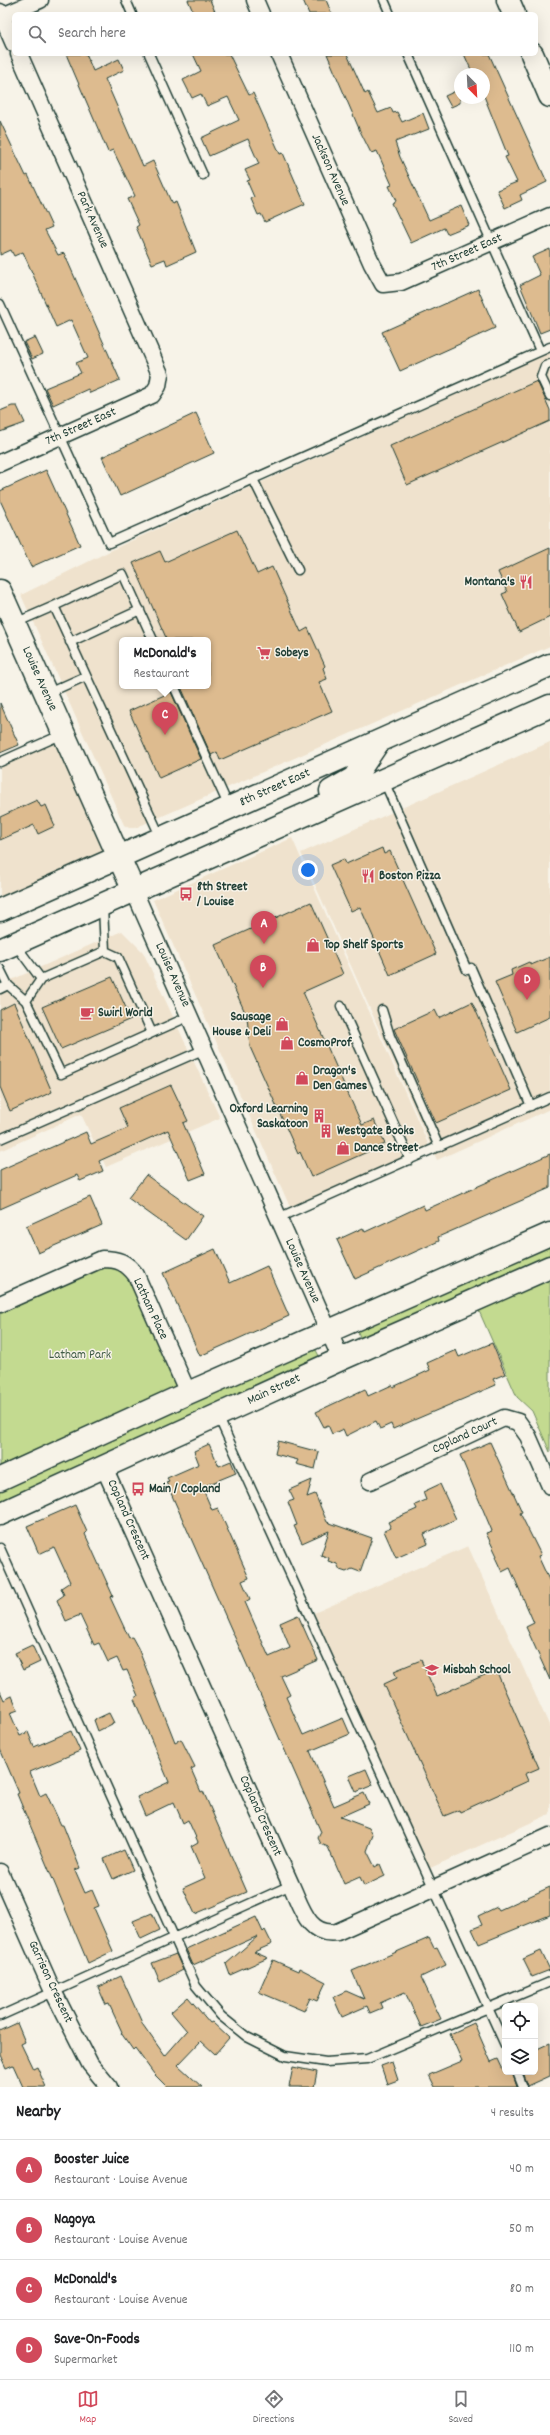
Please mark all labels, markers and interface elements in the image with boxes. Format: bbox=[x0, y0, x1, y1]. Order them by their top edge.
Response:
search box bbox=[12, 12, 538, 56]
icon: search bbox=[26, 23, 48, 45]
text: Search here bbox=[58, 23, 126, 45]
north arrow bbox=[454, 68, 490, 104]
street label: Jackson Avenue bbox=[306, 131, 354, 209]
street label: Park Avenue bbox=[71, 188, 113, 252]
street label: 7th Street East bbox=[429, 229, 506, 277]
street label: 7th Street East bbox=[43, 403, 120, 451]
place label: Montana's bbox=[465, 573, 516, 592]
restaurant icon: Montana's bbox=[518, 574, 534, 590]
popup bbox=[119, 637, 211, 689]
text: McDonald's bbox=[133, 643, 197, 665]
street label: Louise Avenue bbox=[16, 644, 62, 715]
place label: Sobeys bbox=[275, 644, 309, 663]
supermarket icon: Sobeys bbox=[256, 645, 272, 661]
text: Restaurant bbox=[133, 665, 189, 684]
pin: C bbox=[152, 702, 178, 735]
street label: 8th Street East bbox=[237, 764, 314, 812]
your location bbox=[298, 860, 318, 880]
place label: Boston Pizza bbox=[379, 867, 441, 886]
restaurant icon: Boston Pizza bbox=[360, 868, 376, 884]
place label: 8th Street / Louise bbox=[196, 878, 248, 912]
bus stop icon: 8th Street / Louise bbox=[178, 886, 194, 902]
pin: A bbox=[251, 911, 277, 944]
place label: Top Shelf Sports bbox=[324, 936, 404, 955]
shop icon: Top Shelf Sports bbox=[305, 937, 321, 953]
street label: Louise Avenue bbox=[149, 940, 195, 1011]
pin: B bbox=[250, 955, 276, 988]
pin: D bbox=[514, 967, 540, 1000]
place label: Swirl World bbox=[98, 1004, 153, 1023]
cafe icon: Swirl World bbox=[79, 1005, 95, 1021]
place label: Sausage House & Deli bbox=[212, 1008, 272, 1042]
shop icon: Sausage House & Deli bbox=[274, 1016, 290, 1032]
place label: CosmoProf bbox=[298, 1034, 353, 1053]
shop icon: CosmoProf bbox=[279, 1035, 295, 1051]
place label: Dragon's Den Games bbox=[313, 1062, 368, 1096]
shop icon: Dragon's Den Games bbox=[294, 1070, 310, 1086]
place label: Oxford Learning Saskatoon bbox=[229, 1100, 308, 1134]
building icon: Oxford Learning Saskatoon bbox=[311, 1108, 327, 1124]
place label: Westgate Books bbox=[337, 1122, 415, 1141]
building icon: Westgate Books bbox=[318, 1123, 334, 1139]
place label: Dance Street bbox=[354, 1139, 419, 1158]
shop icon: Dance Street bbox=[335, 1140, 351, 1156]
street label: Louise Avenue bbox=[279, 1236, 325, 1307]
street label: Latham Place bbox=[127, 1275, 173, 1343]
park label: Latham Park bbox=[49, 1346, 111, 1365]
street label: Main Street bbox=[244, 1369, 304, 1411]
street label: Copland Court bbox=[429, 1413, 501, 1459]
street label: Copland Crescent bbox=[102, 1477, 154, 1564]
place label: Main / Copland bbox=[149, 1480, 220, 1499]
bus stop icon: Main / Copland bbox=[130, 1481, 146, 1497]
place label: Misbah School bbox=[443, 1661, 512, 1680]
school or university icon: Misbah School bbox=[424, 1662, 440, 1678]
street label: Copland Crescent bbox=[234, 1773, 286, 1860]
street label: Garrison Crescent bbox=[23, 1938, 78, 2027]
map controls bbox=[502, 2003, 538, 2075]
button: locate bbox=[502, 2003, 538, 2039]
button: layers bbox=[502, 2039, 538, 2075]
text: Nearby bbox=[16, 2101, 60, 2125]
text: 4 results bbox=[491, 2104, 534, 2123]
text: Booster Juice bbox=[54, 2149, 129, 2171]
text: A bbox=[25, 2160, 33, 2179]
text: 40 m bbox=[510, 2160, 534, 2179]
text: Restaurant · Louise Avenue bbox=[54, 2171, 188, 2190]
text: Nagoya bbox=[54, 2209, 95, 2231]
text: B bbox=[26, 2220, 32, 2239]
text: 50 m bbox=[509, 2220, 534, 2239]
text: Restaurant · Louise Avenue bbox=[54, 2231, 188, 2250]
text: McDonald's bbox=[54, 2269, 117, 2291]
text: C bbox=[26, 2280, 32, 2299]
text: 80 m bbox=[510, 2280, 534, 2299]
text: Restaurant · Louise Avenue bbox=[54, 2291, 188, 2310]
text: Save-On-Foods bbox=[54, 2329, 140, 2351]
text: D bbox=[26, 2340, 32, 2359]
text: 110 m bbox=[509, 2340, 534, 2359]
text: Supermarket bbox=[54, 2351, 118, 2370]
tab: Map bbox=[77, 2388, 99, 2428]
tab: Directions bbox=[253, 2388, 295, 2428]
tab: Saved bbox=[448, 2388, 473, 2428]

